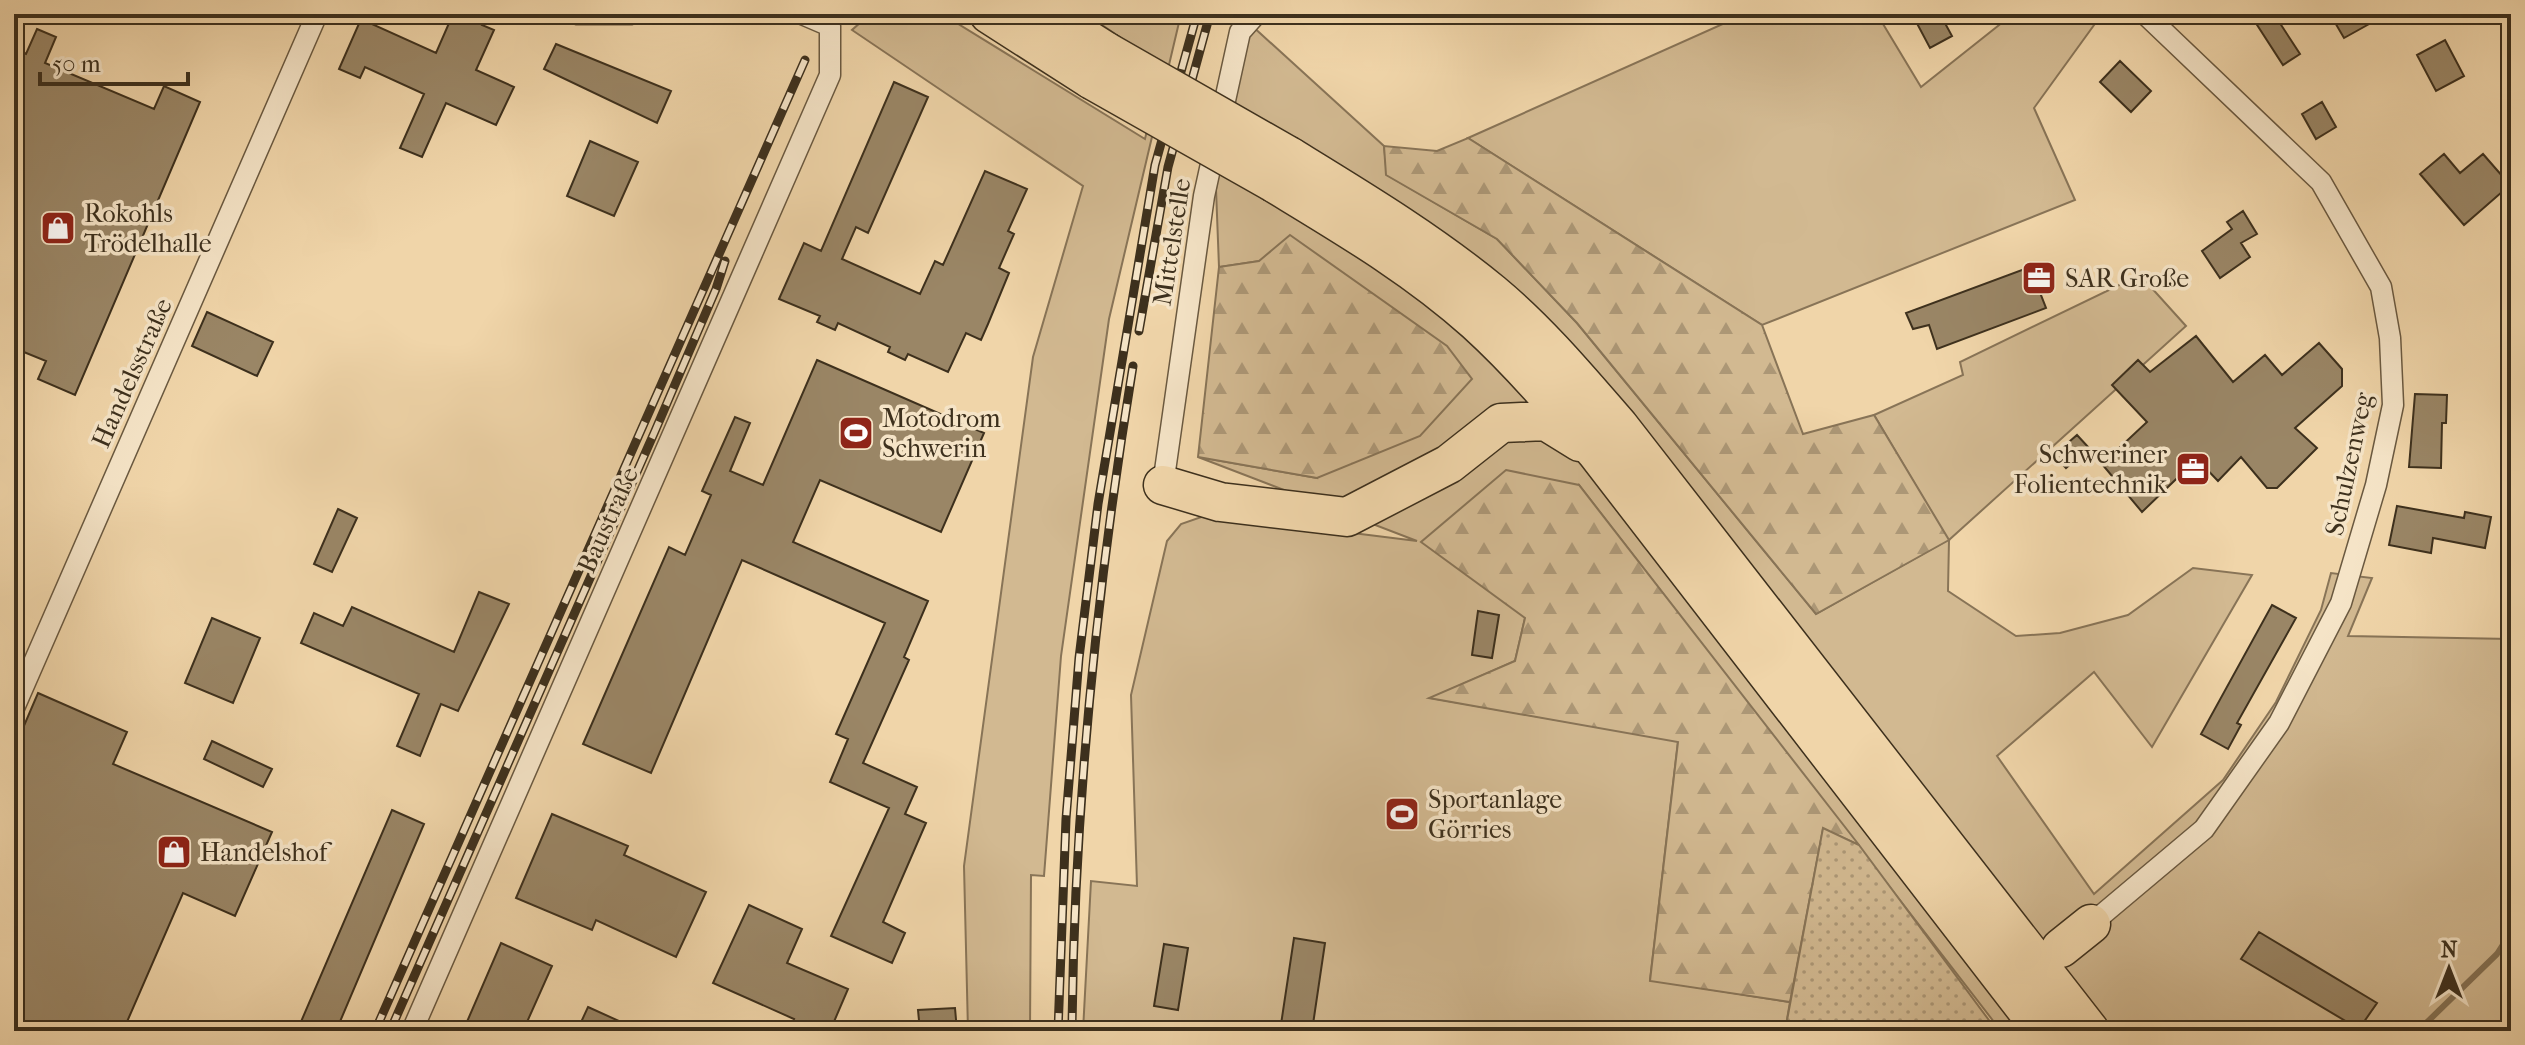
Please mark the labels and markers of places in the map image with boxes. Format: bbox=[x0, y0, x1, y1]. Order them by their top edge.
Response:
place label: Rokohls Trödelhalle bbox=[84, 198, 212, 259]
shop icon: Rokohls Trödelhalle bbox=[39, 209, 77, 247]
office icon: SAR Große bbox=[2020, 259, 2058, 297]
place label: SAR Große bbox=[2065, 263, 2189, 294]
place label: Motodrom Schwerin bbox=[882, 403, 1001, 464]
sports icon: Motodrom Schwerin bbox=[837, 414, 875, 452]
place label: Schweriner Folientechnik bbox=[2013, 439, 2168, 500]
office icon: Schweriner Folientechnik bbox=[2174, 450, 2212, 488]
place label: Sportanlage Görries bbox=[1428, 784, 1562, 845]
sports icon: Sportanlage Görries bbox=[1383, 795, 1421, 833]
shop icon: Handelshof bbox=[155, 833, 193, 871]
place label: Handelshof bbox=[200, 837, 333, 868]

